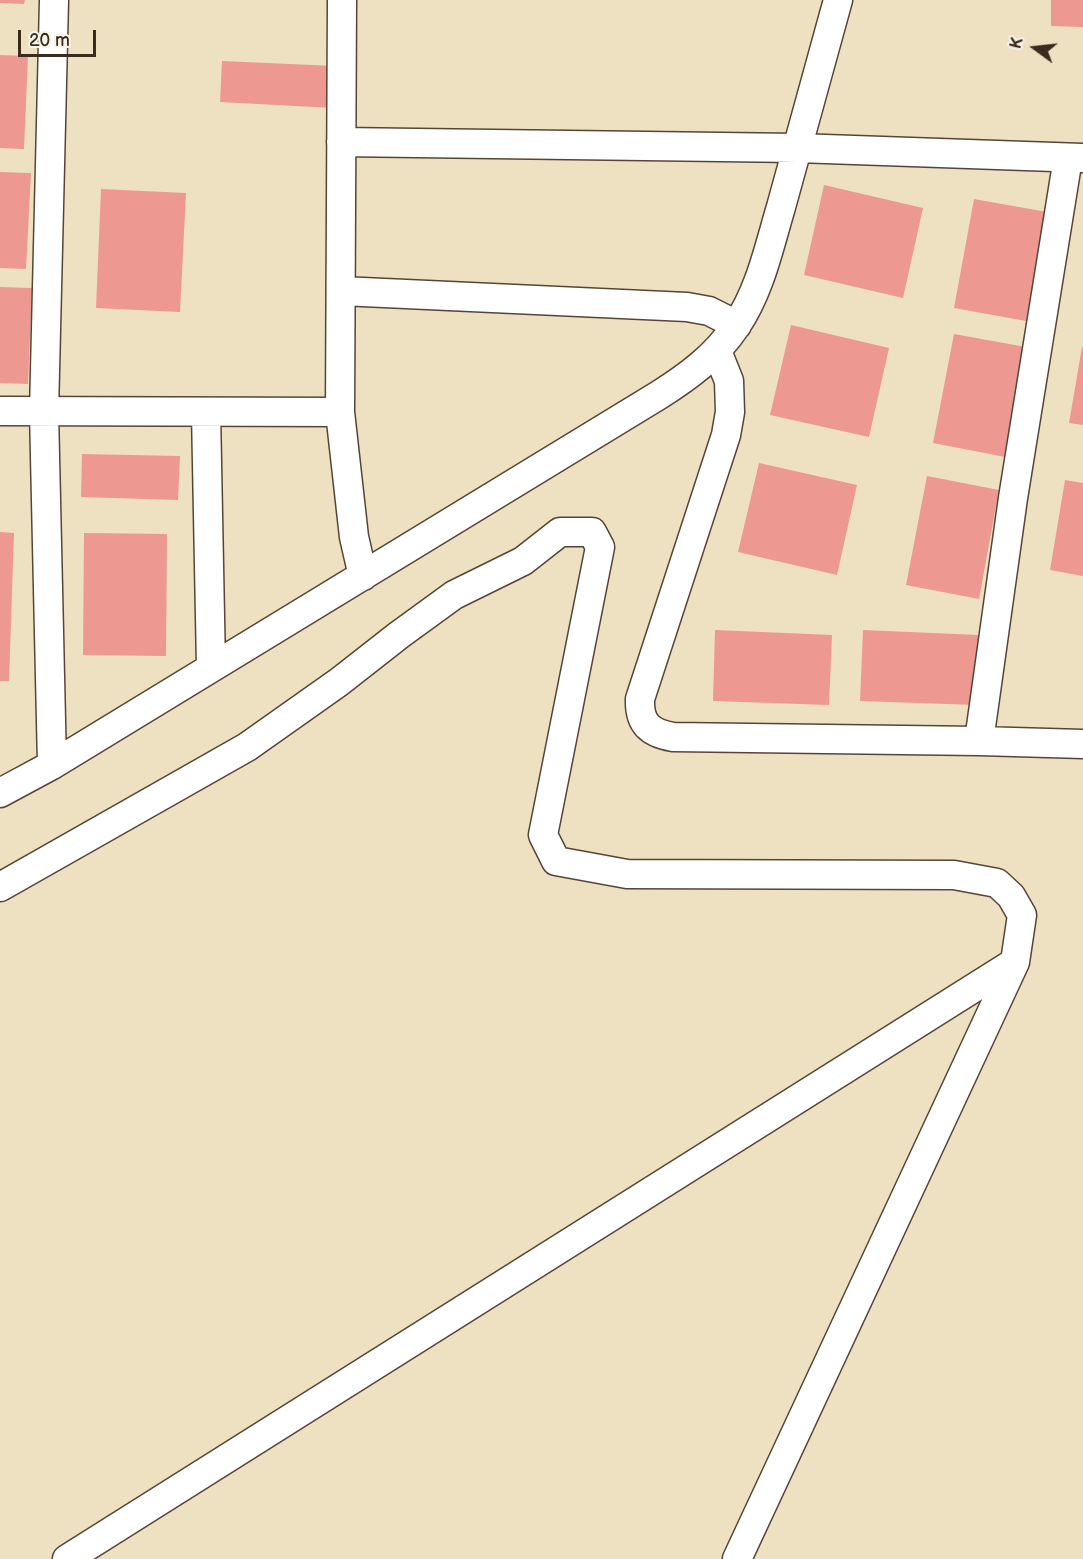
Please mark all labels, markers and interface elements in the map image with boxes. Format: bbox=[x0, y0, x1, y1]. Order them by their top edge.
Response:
scale bar bbox=[21, 18, 99, 56]
north arrow bbox=[1005, 18, 1065, 78]
text: 20 m bbox=[29, 30, 70, 51]
text: K bbox=[1007, 36, 1028, 51]

